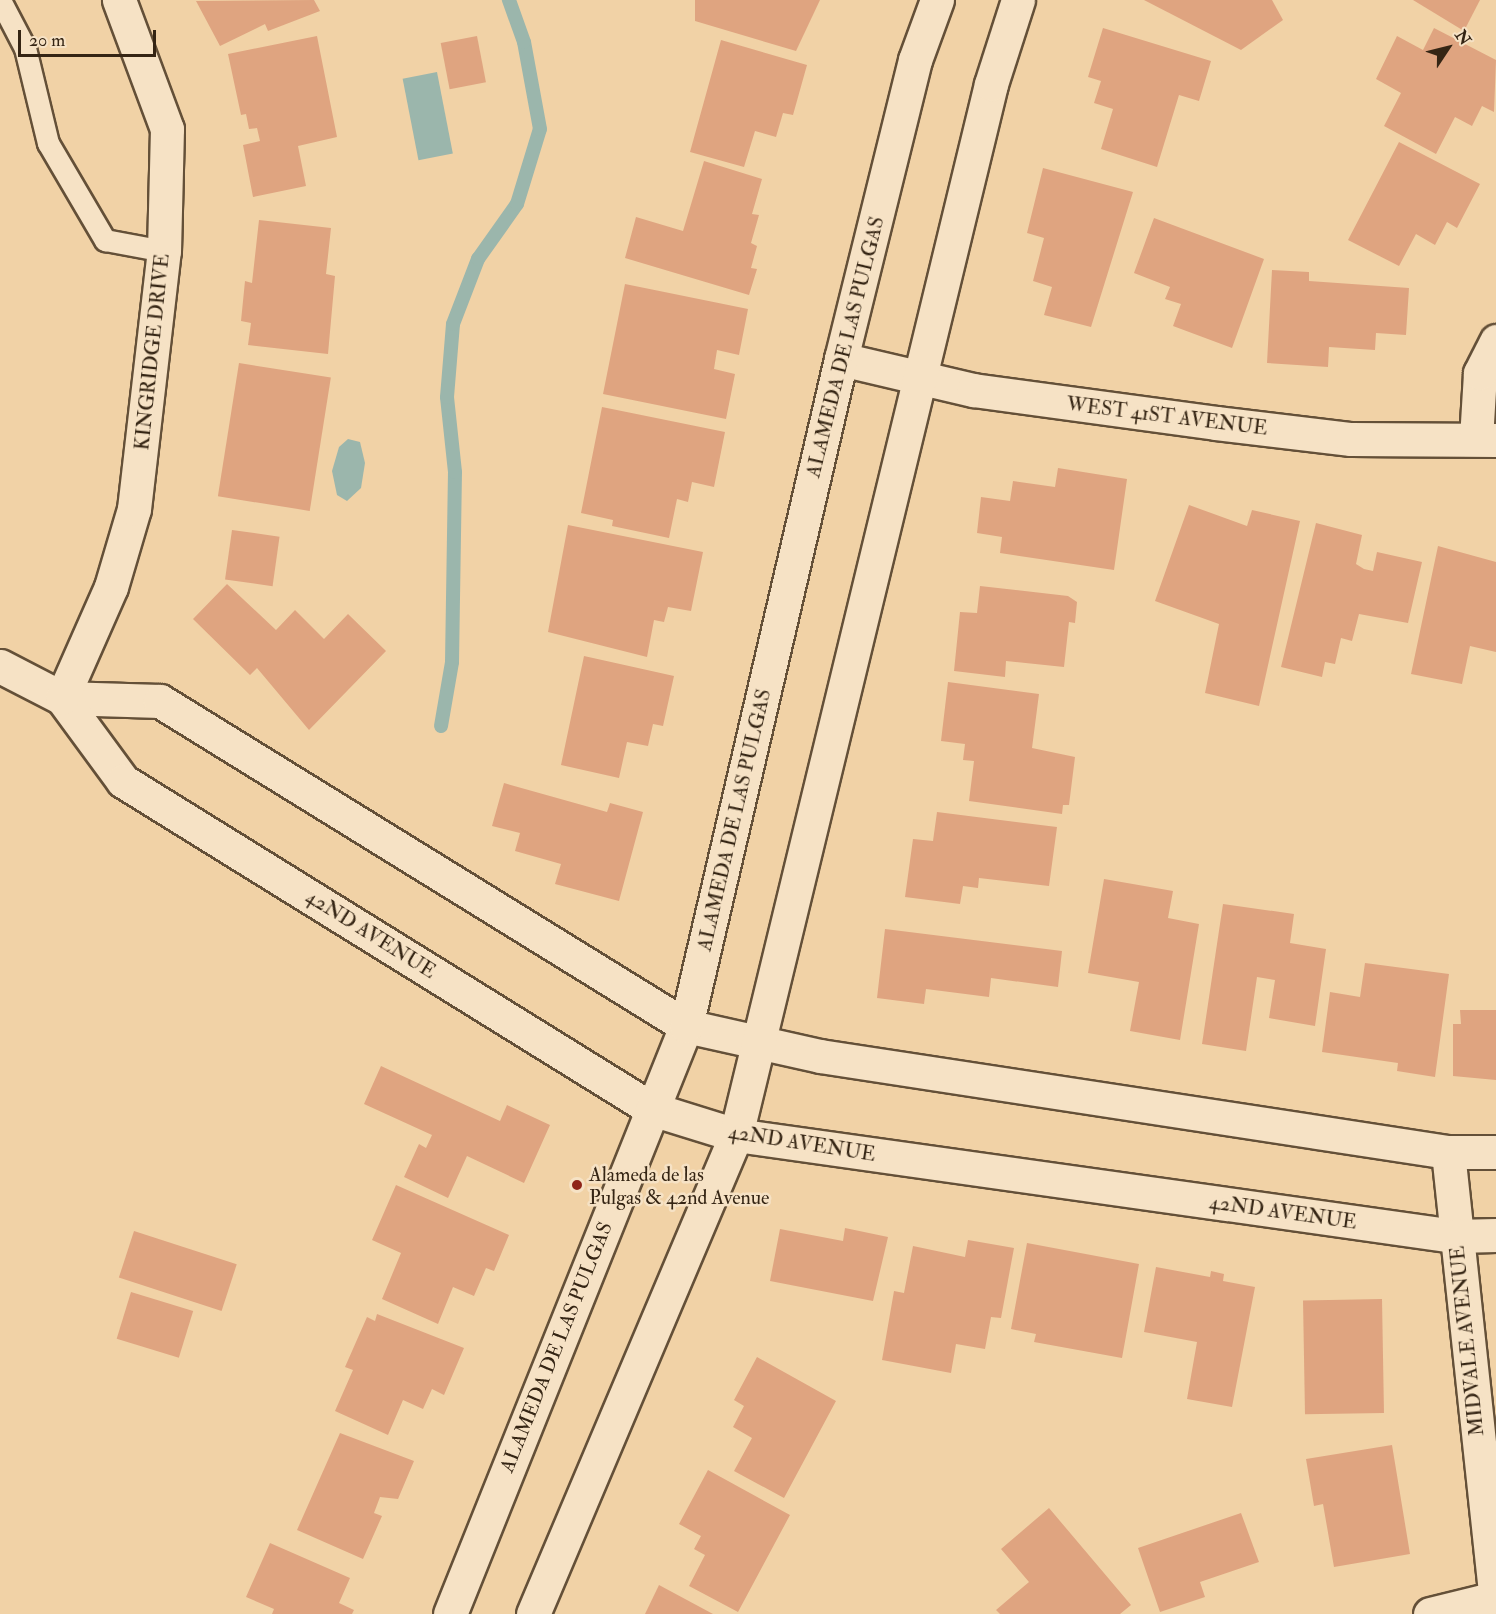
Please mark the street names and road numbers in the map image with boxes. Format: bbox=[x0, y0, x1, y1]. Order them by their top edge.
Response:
street label: ALAMEDA DE LAS PULGAS bbox=[801, 214, 889, 480]
street label: KINGRIDGE DRIVE bbox=[130, 253, 174, 451]
street label: WEST 41ST AVENUE bbox=[1065, 392, 1269, 440]
street label: ALAMEDA DE LAS PULGAS bbox=[692, 687, 776, 953]
street label: 42ND AVENUE bbox=[302, 885, 440, 983]
street label: 42ND AVENUE bbox=[727, 1120, 877, 1166]
street label: 42ND AVENUE bbox=[1208, 1190, 1358, 1234]
street label: ALAMEDA DE LAS PULGAS bbox=[495, 1218, 617, 1476]
street label: MIDVALE AVENUE bbox=[1445, 1245, 1489, 1437]

